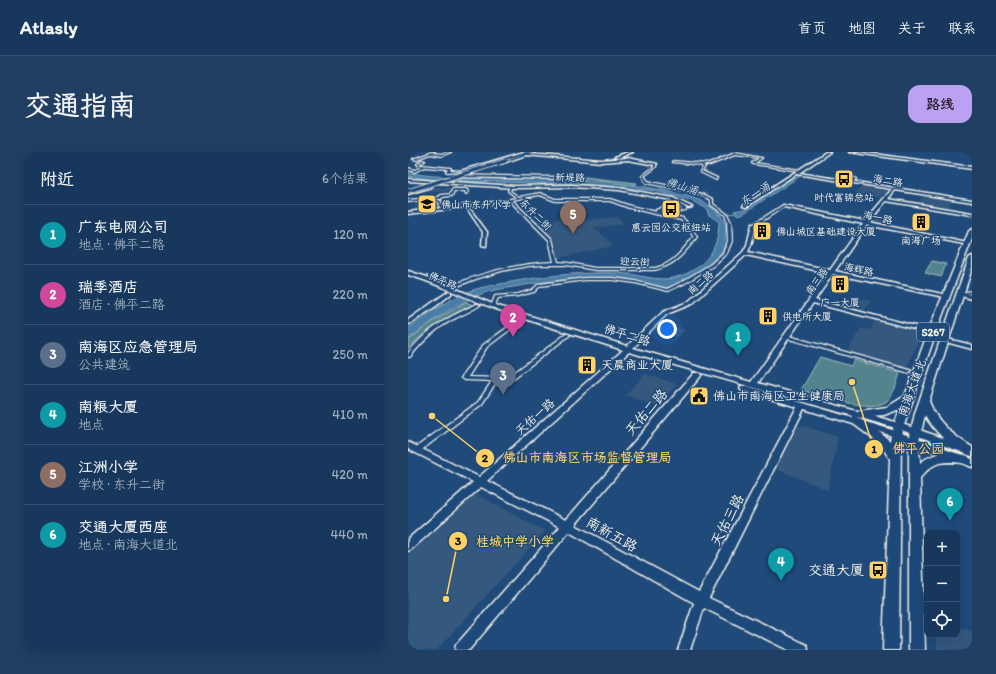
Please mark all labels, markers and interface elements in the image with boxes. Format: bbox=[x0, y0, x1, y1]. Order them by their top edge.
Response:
text: Atlasly bbox=[20, 16, 77, 39]
text: 首页 bbox=[798, 20, 826, 37]
text: 地图 bbox=[848, 20, 876, 37]
text: 关于 bbox=[898, 20, 926, 37]
text: 联系 bbox=[948, 20, 976, 37]
button: 路线 bbox=[908, 85, 972, 123]
text: 交通指南 bbox=[24, 88, 136, 122]
bus stop icon: 时代富锦总站 bbox=[833, 168, 855, 190]
text: 附近 bbox=[40, 169, 74, 189]
text: 6个结果 bbox=[322, 171, 368, 186]
street label: 新堤路 bbox=[555, 171, 585, 184]
street label: 海二路 bbox=[872, 172, 904, 189]
water label: 佛山涌 bbox=[664, 175, 700, 198]
water label: 东一涌 bbox=[738, 179, 773, 209]
place label: 时代富锦总站 bbox=[814, 191, 874, 204]
school or university icon: 佛山市东升小学 bbox=[416, 193, 438, 215]
street label: 东升二街 bbox=[517, 196, 554, 233]
place label: 佛山市东升小学 bbox=[441, 198, 511, 211]
bus stop icon: 惠云园公交枢纽站 bbox=[660, 198, 682, 220]
pin: 5 bbox=[560, 201, 586, 234]
street label: 海一路 bbox=[862, 208, 894, 227]
building icon: 南海广场 bbox=[910, 211, 932, 233]
text: 广东电网公司 bbox=[78, 218, 168, 236]
building icon: 佛山城区基础建设大厦 bbox=[751, 220, 773, 242]
place label: 惠云园公交枢纽站 bbox=[631, 221, 711, 234]
place label: 佛山城区基础建设大厦 bbox=[776, 225, 876, 238]
text: 1 bbox=[50, 227, 56, 242]
text: 120 m bbox=[333, 227, 368, 242]
place label: 南海广场 bbox=[901, 234, 941, 247]
text: 地点 · 佛平二路 bbox=[78, 237, 165, 252]
street label: 迎云街 bbox=[620, 254, 650, 269]
street label: 海辉路 bbox=[843, 260, 875, 279]
street label: 南三路 bbox=[802, 265, 830, 297]
street label: 南二路 bbox=[685, 268, 716, 297]
street label: 佛平路 bbox=[426, 269, 459, 292]
building icon: 广一大厦 bbox=[829, 273, 851, 295]
text: 瑞季酒店 bbox=[78, 278, 138, 296]
text: 2 bbox=[50, 287, 56, 302]
text: 220 m bbox=[332, 287, 368, 302]
place label: 广一大厦 bbox=[820, 296, 860, 309]
text: 酒店 · 佛平二路 bbox=[78, 297, 165, 312]
pin: 2 bbox=[500, 304, 526, 337]
building icon: 供电所大厦 bbox=[757, 305, 779, 327]
place label: 供电所大厦 bbox=[782, 310, 832, 323]
your location bbox=[657, 319, 677, 339]
street label: 佛平二路 bbox=[602, 321, 652, 349]
pin: 1 bbox=[725, 323, 751, 356]
road number: S267 bbox=[917, 323, 949, 341]
text: 南海区应急管理局 bbox=[78, 338, 198, 356]
text: 3 bbox=[49, 347, 57, 362]
text: 250 m bbox=[332, 347, 368, 362]
building icon: 天晨商业大厦 bbox=[576, 354, 598, 376]
text: 公共建筑 bbox=[78, 357, 130, 372]
street label: 南海大道北 bbox=[895, 357, 929, 419]
place label: 天晨商业大厦 bbox=[601, 358, 673, 372]
pin: 3 bbox=[490, 362, 516, 395]
public building icon: 佛山市南海区卫生健康局 bbox=[688, 385, 710, 407]
street label: 天佑二路 bbox=[622, 386, 671, 439]
place label: 佛山市南海区卫生健康局 bbox=[713, 389, 845, 403]
street label: 天佑一路 bbox=[512, 396, 558, 438]
text: 南粮大厦 bbox=[78, 398, 138, 416]
text: 4 bbox=[49, 407, 57, 422]
text: 410 m bbox=[332, 407, 368, 422]
text: 地点 bbox=[78, 417, 104, 432]
callout: 佛平公园 bbox=[864, 436, 952, 461]
text: 佛平公园 bbox=[892, 441, 944, 456]
text: 1 bbox=[871, 442, 877, 456]
callout: 佛山市南海区市场监督管理局 bbox=[475, 445, 680, 470]
text: 佛山市南海区市场监督管理局 bbox=[502, 450, 672, 465]
text: 2 bbox=[482, 451, 489, 465]
text: 江洲小学 bbox=[78, 458, 138, 476]
text: 5 bbox=[50, 467, 56, 482]
text: 420 m bbox=[331, 467, 368, 482]
text: 学校 · 东升二街 bbox=[78, 477, 165, 492]
pin: 6 bbox=[937, 488, 963, 521]
street label: 天佑三路 bbox=[707, 491, 748, 549]
street label: 南新五路 bbox=[583, 513, 640, 555]
text: 交通大厦西座 bbox=[78, 518, 168, 536]
text: 6 bbox=[50, 527, 56, 542]
text: 440 m bbox=[331, 527, 368, 542]
callout: 桂城中学小学 bbox=[448, 529, 562, 554]
map controls bbox=[924, 530, 960, 638]
button: + bbox=[924, 530, 960, 566]
text: 3 bbox=[455, 534, 462, 548]
text: 桂城中学小学 bbox=[476, 534, 554, 549]
text: 地点 · 南海大道北 bbox=[78, 537, 178, 552]
pin: 4 bbox=[768, 548, 794, 581]
bus stop icon: 交通大厦 bbox=[867, 559, 889, 581]
place label: 交通大厦 bbox=[808, 562, 864, 579]
button: − bbox=[924, 566, 960, 602]
button: locate bbox=[924, 602, 960, 638]

